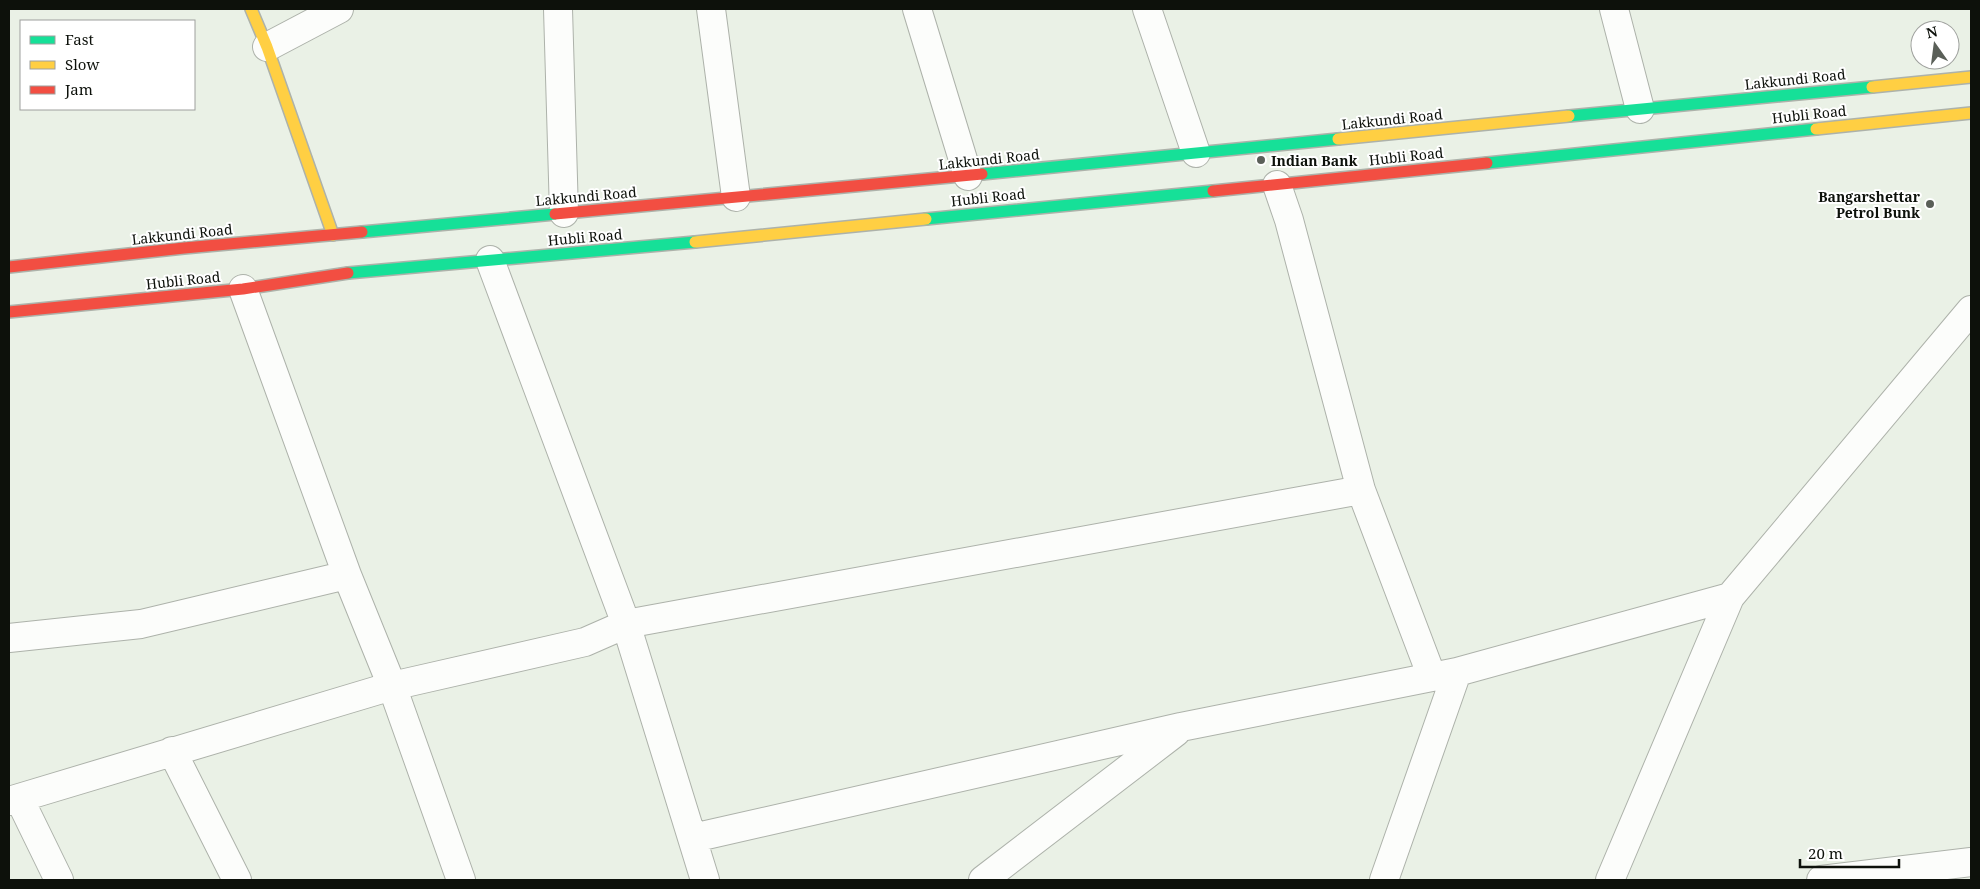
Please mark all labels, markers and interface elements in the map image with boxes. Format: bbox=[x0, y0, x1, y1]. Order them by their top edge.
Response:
legend bbox=[20, 20, 195, 110]
north arrow bbox=[1910, 20, 1960, 70]
text: N bbox=[1924, 21, 1939, 42]
text: Fast bbox=[65, 29, 94, 49]
text: Slow bbox=[65, 54, 99, 74]
street label: Lakkundi Road bbox=[1744, 64, 1847, 94]
text: Jam bbox=[64, 79, 93, 99]
street label: Hubli Road bbox=[1771, 101, 1848, 127]
street label: Lakkundi Road bbox=[1341, 104, 1444, 134]
street label: Hubli Road bbox=[1368, 143, 1445, 169]
street label: Lakkundi Road bbox=[938, 144, 1041, 174]
place label: Indian Bank bbox=[1271, 151, 1357, 170]
marker: Indian Bank bbox=[1255, 154, 1267, 166]
street label: Lakkundi Road bbox=[535, 182, 638, 210]
street label: Hubli Road bbox=[950, 184, 1027, 210]
place label: Bangarshettar Petrol Bunk bbox=[1818, 187, 1921, 222]
marker: Bangarshettar Petrol Bunk bbox=[1924, 198, 1936, 210]
street label: Lakkundi Road bbox=[131, 219, 234, 249]
street label: Hubli Road bbox=[547, 224, 623, 250]
street label: Hubli Road bbox=[145, 267, 222, 293]
scale bar bbox=[1800, 836, 1899, 868]
text: 20 m bbox=[1808, 843, 1843, 863]

